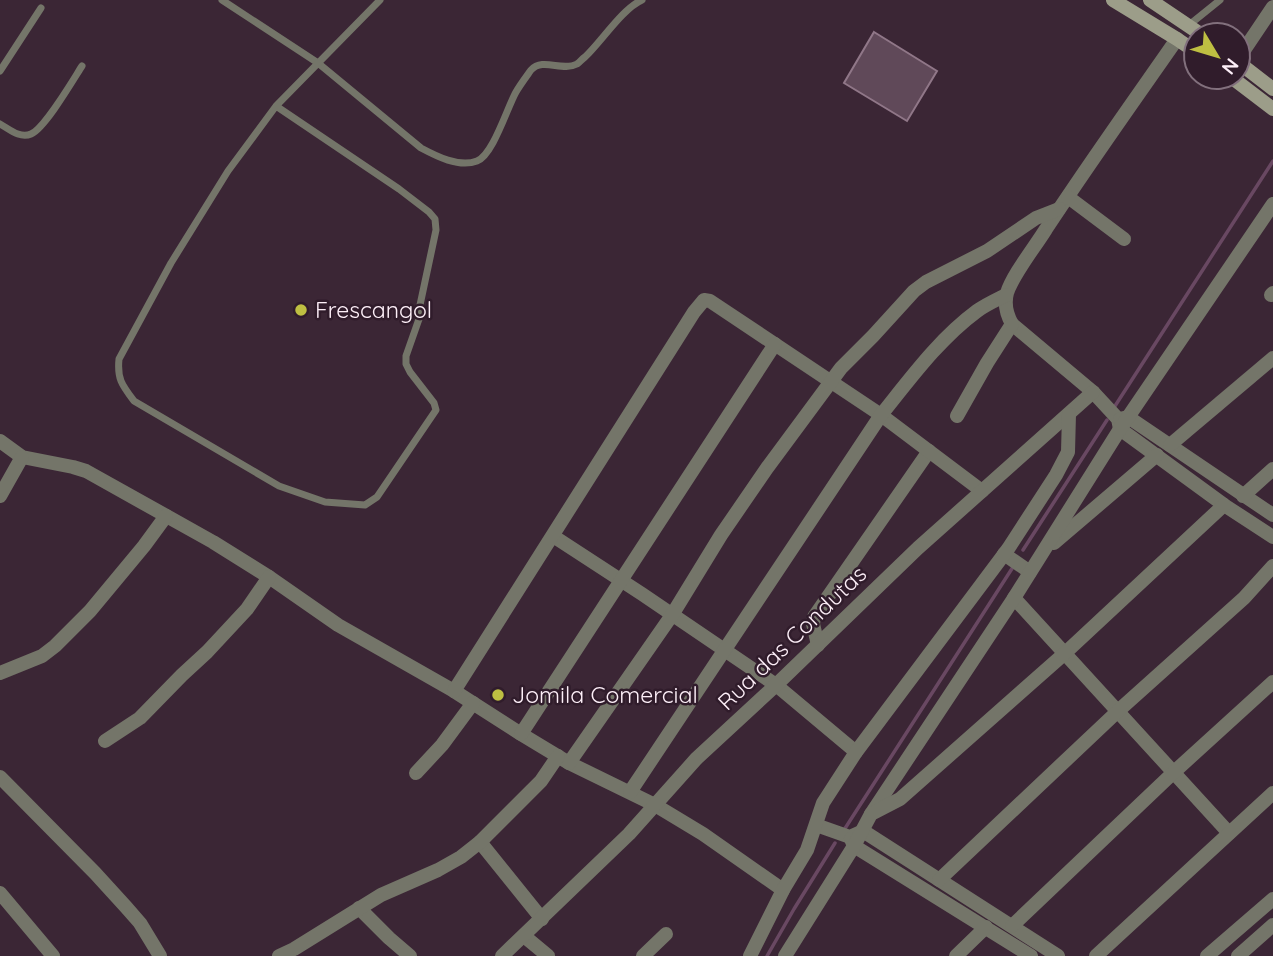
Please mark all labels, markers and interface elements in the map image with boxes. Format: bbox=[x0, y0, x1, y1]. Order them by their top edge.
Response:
north arrow bbox=[1182, 21, 1252, 91]
text: N bbox=[1217, 54, 1244, 79]
place label: Frescangol bbox=[315, 295, 432, 324]
marker: Frescangol bbox=[293, 302, 309, 318]
street label: Rua das Condutas bbox=[711, 559, 872, 716]
place label: Jomila Comercial bbox=[512, 680, 698, 709]
marker: Jomila Comercial bbox=[490, 687, 506, 703]

